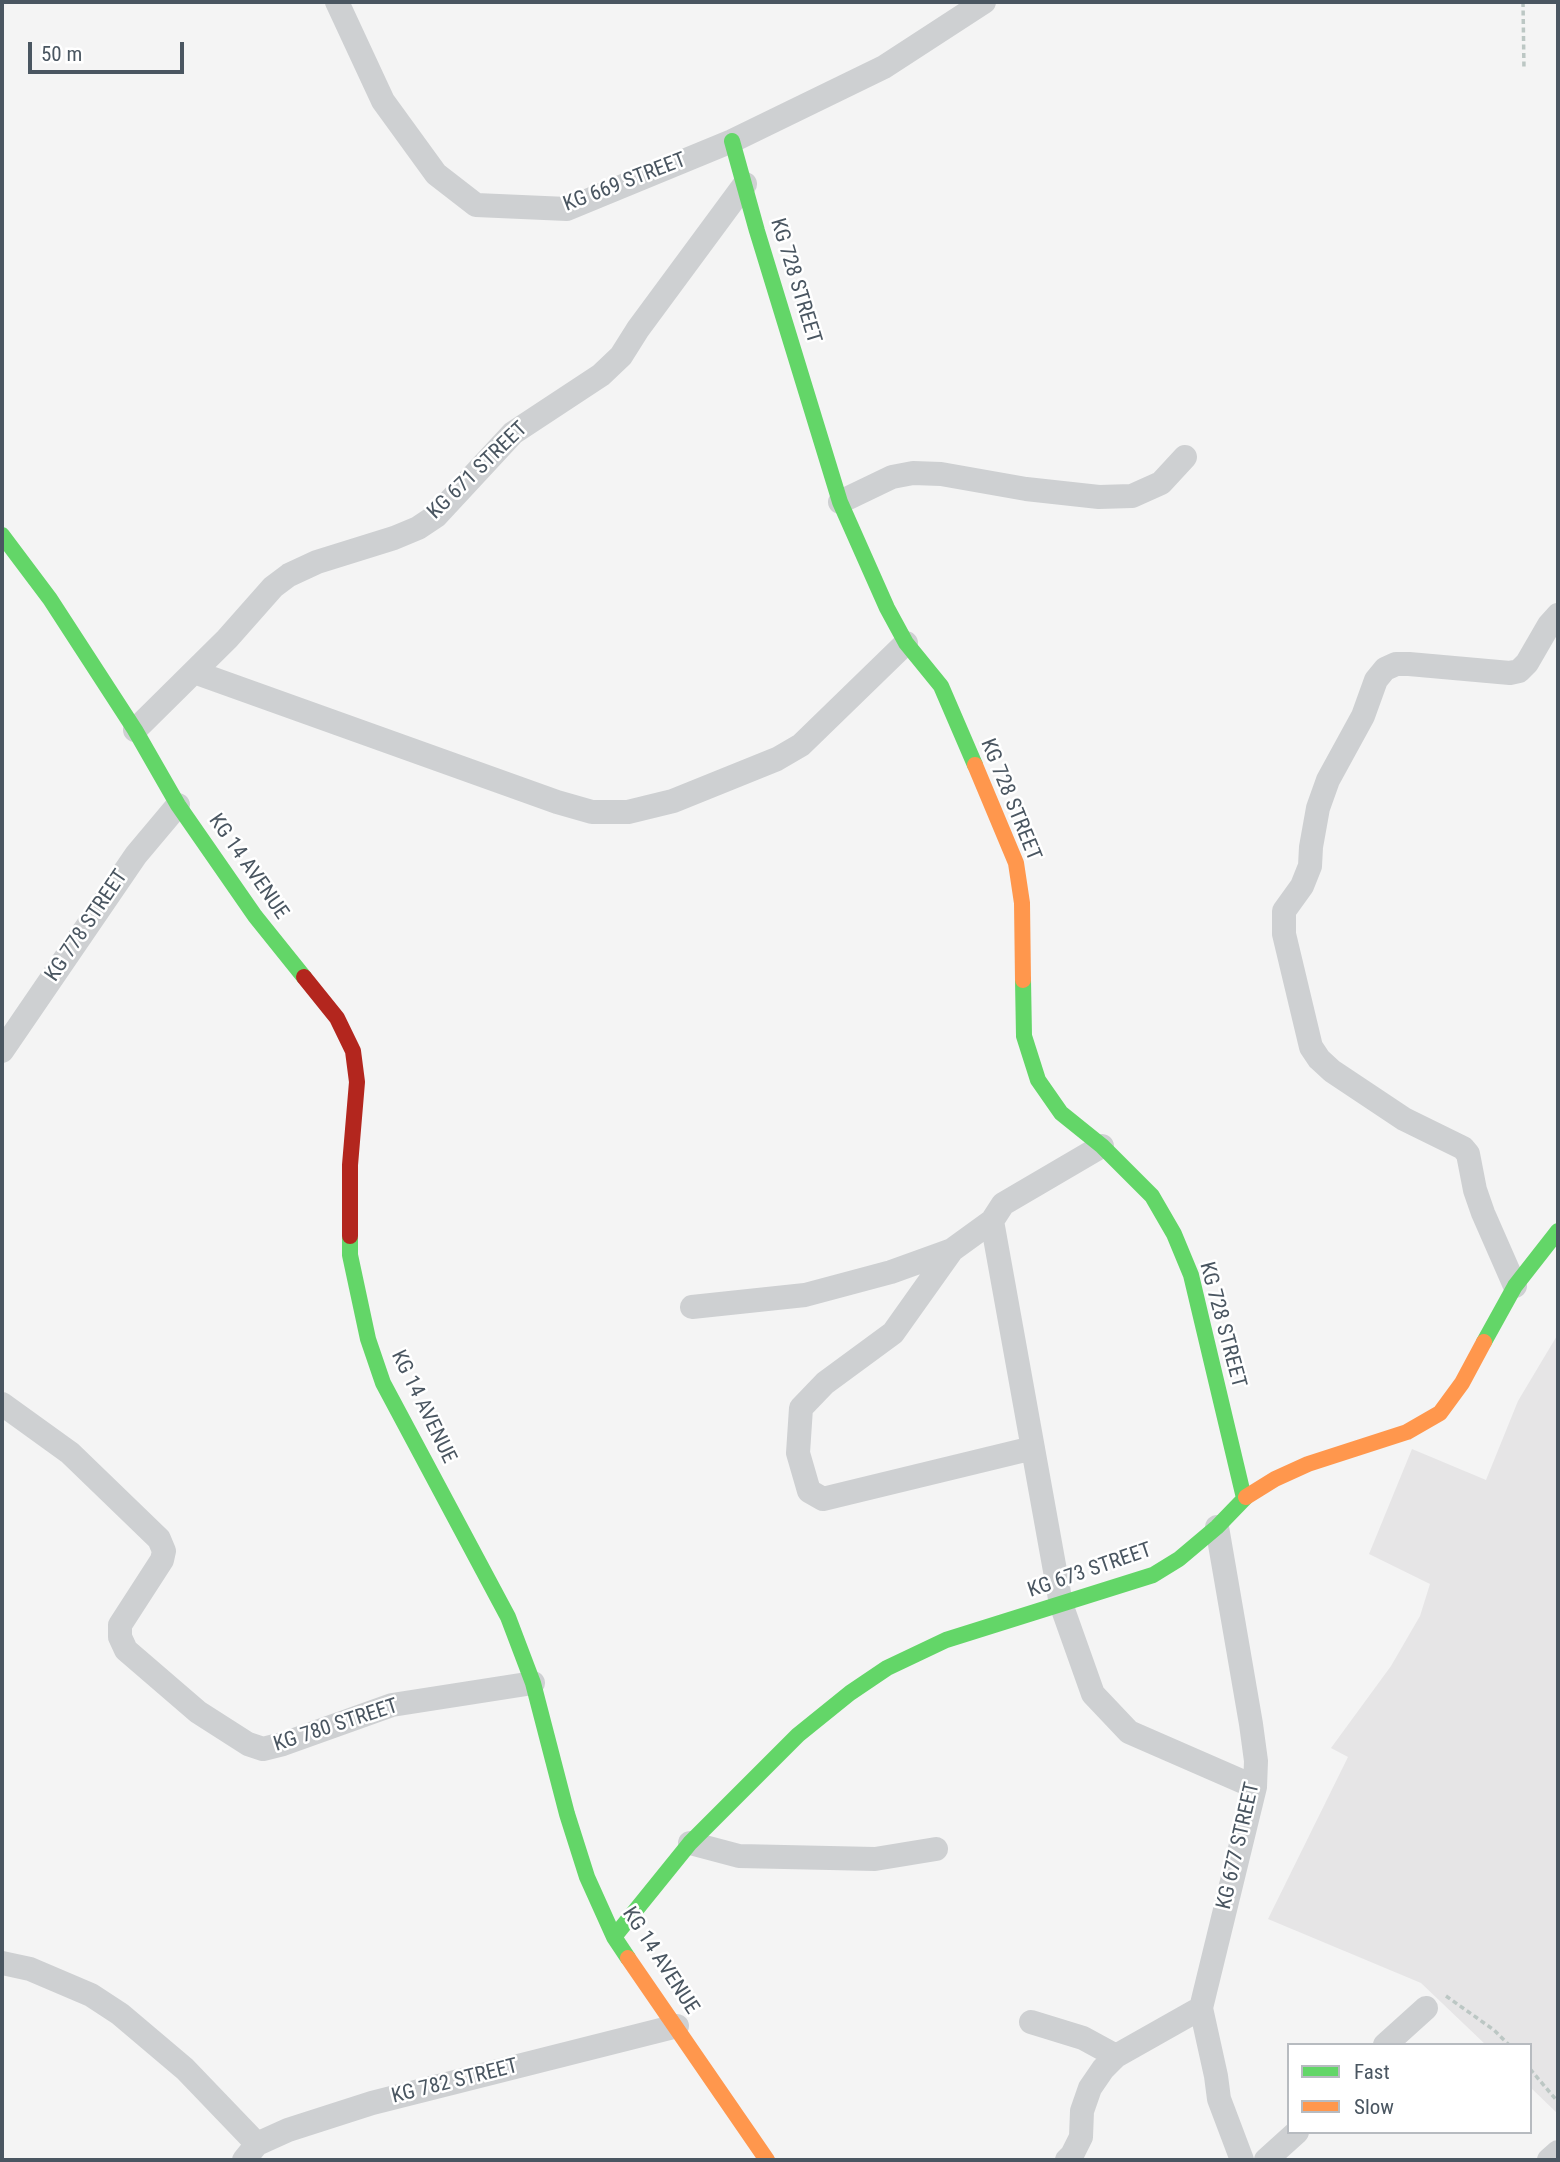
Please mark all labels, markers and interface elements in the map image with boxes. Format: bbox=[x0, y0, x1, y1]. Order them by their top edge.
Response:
scale bar bbox=[32, 28, 187, 72]
text: 50 m bbox=[41, 42, 82, 66]
street label: KG 669 STREET bbox=[560, 148, 690, 218]
street label: KG 728 STREET bbox=[764, 216, 826, 346]
street label: KG 671 STREET bbox=[423, 417, 533, 525]
street label: KG 728 STREET bbox=[974, 735, 1046, 865]
street label: KG 14 AVENUE bbox=[203, 810, 293, 924]
street label: KG 778 STREET bbox=[40, 865, 134, 987]
street label: KG 728 STREET bbox=[1193, 1259, 1251, 1391]
street label: KG 14 AVENUE bbox=[385, 1346, 461, 1468]
street label: KG 673 STREET bbox=[1025, 1538, 1155, 1604]
street label: KG 780 STREET bbox=[271, 1694, 401, 1758]
street label: KG 677 STREET bbox=[1212, 1780, 1266, 1912]
street label: KG 14 AVENUE bbox=[616, 1903, 704, 2019]
legend bbox=[1287, 2043, 1532, 2134]
street label: KG 782 STREET bbox=[389, 2054, 521, 2110]
text: Fast bbox=[1354, 2060, 1390, 2084]
text: Slow bbox=[1354, 2095, 1394, 2119]

